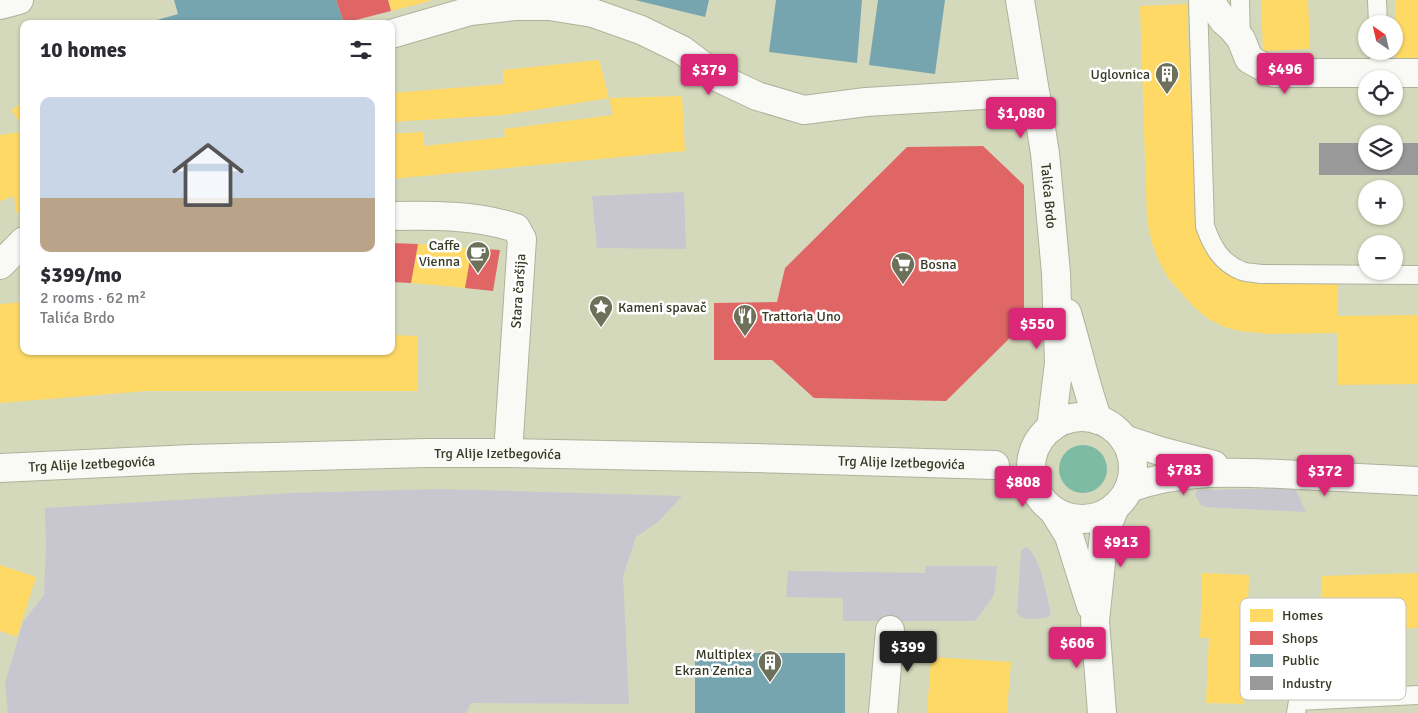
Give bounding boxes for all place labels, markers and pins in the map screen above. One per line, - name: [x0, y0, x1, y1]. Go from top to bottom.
- pin: $496: [1255, 52, 1315, 95]
- pin: $379: [679, 54, 739, 96]
- building icon: Uglovnica: [1154, 61, 1180, 95]
- place label: Uglovnica: [1091, 66, 1150, 83]
- pin: $1,080: [980, 96, 1062, 139]
- place label: Caffe Vienna: [419, 237, 460, 270]
- cafe icon: Caffe Vienna: [465, 240, 491, 274]
- supermarket icon: Bosna: [890, 251, 916, 285]
- place label: Bosna: [920, 256, 957, 273]
- place icon: Kameni spavač: [588, 294, 614, 328]
- place label: Kameni spavač: [618, 299, 707, 316]
- restaurant icon: Trattoria Uno: [732, 303, 758, 337]
- place label: Trattoria Uno: [762, 308, 841, 325]
- pin: $550: [1007, 308, 1067, 350]
- pin: $783: [1154, 454, 1214, 496]
- pin: $372: [1295, 454, 1355, 497]
- pin: $808: [993, 466, 1053, 508]
- pin: $913: [1091, 526, 1151, 568]
- pin: $606: [1047, 626, 1107, 669]
- pin: $399: [878, 630, 938, 673]
- place label: Multiplex Ekran Zenica: [675, 646, 753, 679]
- building icon: Multiplex Ekran Zenica: [757, 649, 783, 683]

